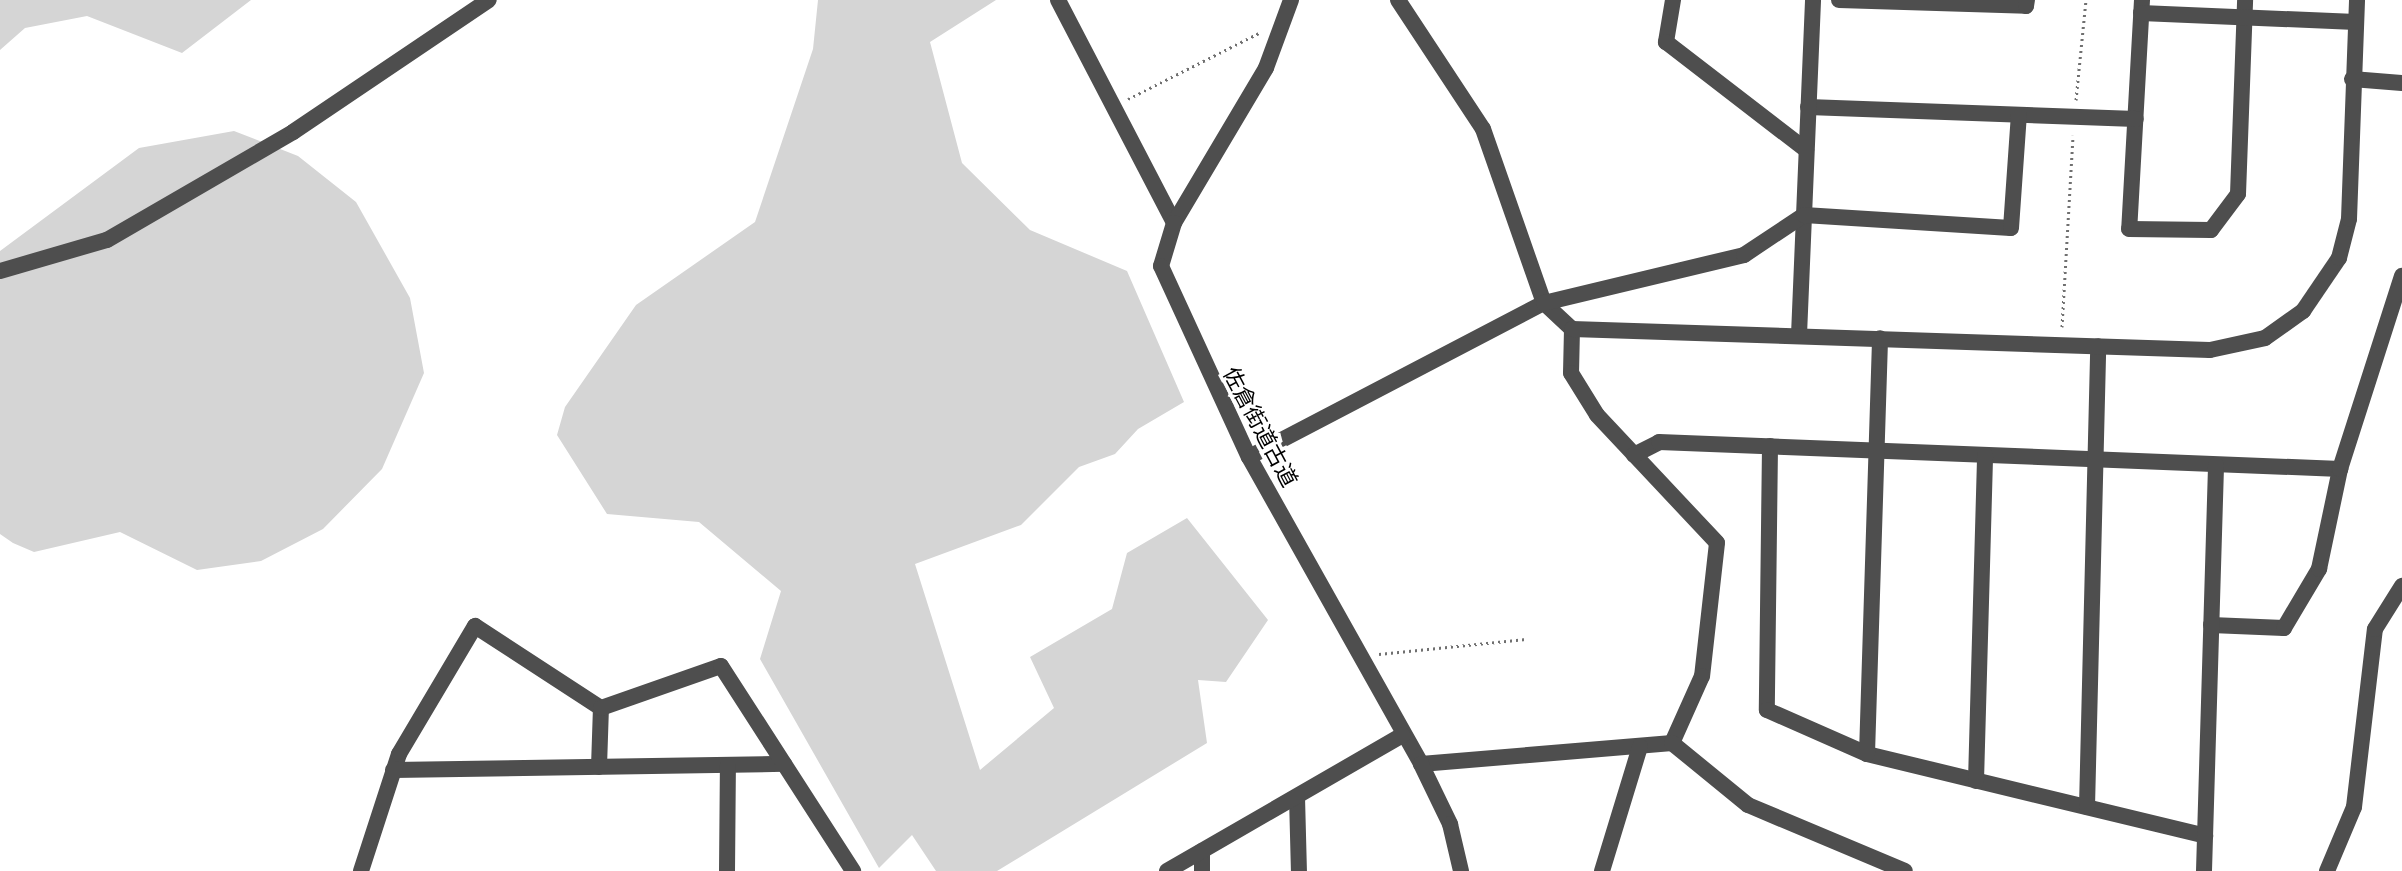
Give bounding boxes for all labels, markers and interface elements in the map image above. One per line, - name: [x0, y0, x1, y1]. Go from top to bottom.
- street label: 佐倉街道古道: [1217, 363, 1303, 491]

